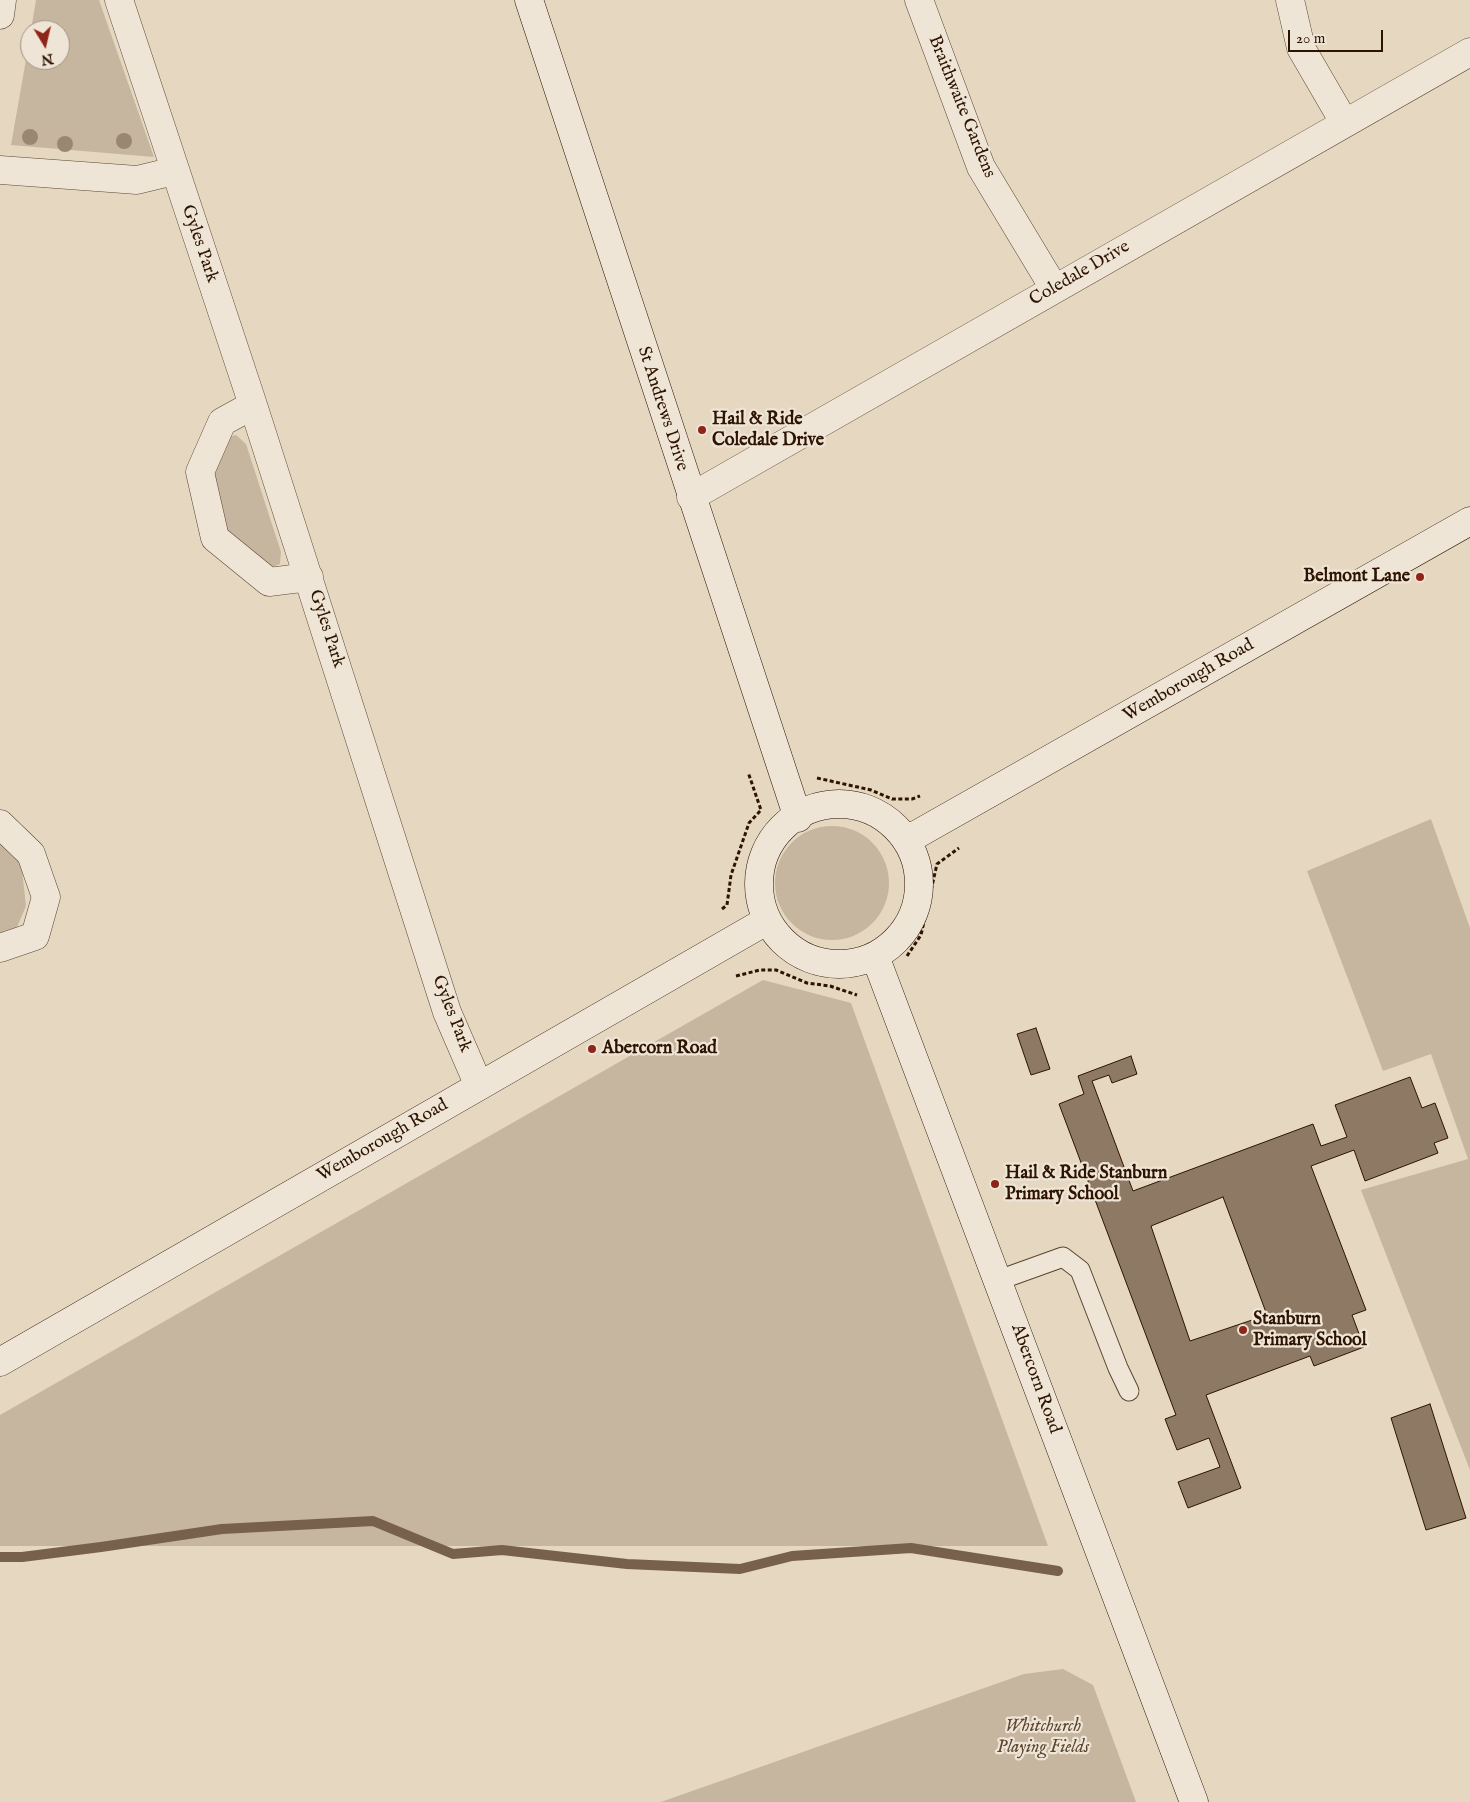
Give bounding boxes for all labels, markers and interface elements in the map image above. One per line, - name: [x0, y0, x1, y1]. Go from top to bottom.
- north arrow: [20, 20, 70, 70]
- scale bar: [1290, 20, 1385, 52]
- text: 20 m: [1296, 29, 1325, 48]
- street label: Braithwaite Gardens: [923, 33, 999, 181]
- text: N: [40, 49, 55, 69]
- street label: Gyles Park: [176, 202, 222, 286]
- street label: Coledale Drive: [1026, 237, 1134, 311]
- street label: St Andrews Drive: [632, 344, 692, 474]
- place label: Hail & Ride Coledale Drive: [712, 409, 824, 452]
- marker: Hail & Ride Coledale Drive: [696, 424, 708, 436]
- place label: Belmont Lane: [1303, 566, 1410, 588]
- marker: Belmont Lane: [1414, 571, 1426, 583]
- street label: Gyles Park: [303, 587, 349, 671]
- street label: Wemborough Road: [1120, 635, 1258, 727]
- street label: Gyles Park: [426, 973, 476, 1055]
- place label: Abercorn Road: [602, 1038, 717, 1060]
- marker: Abercorn Road: [586, 1043, 598, 1055]
- street label: Wemborough Road: [314, 1095, 452, 1187]
- place label: Hail & Ride Stanburn Primary School: [1005, 1163, 1167, 1206]
- marker: Hail & Ride Stanburn Primary School: [989, 1178, 1001, 1190]
- place label: Stanburn Primary School: [1253, 1309, 1367, 1352]
- street label: Abercorn Road: [1005, 1321, 1065, 1437]
- marker: Stanburn Primary School: [1237, 1324, 1249, 1336]
- park label: Whitchurch Playing Fields: [997, 1716, 1089, 1758]

